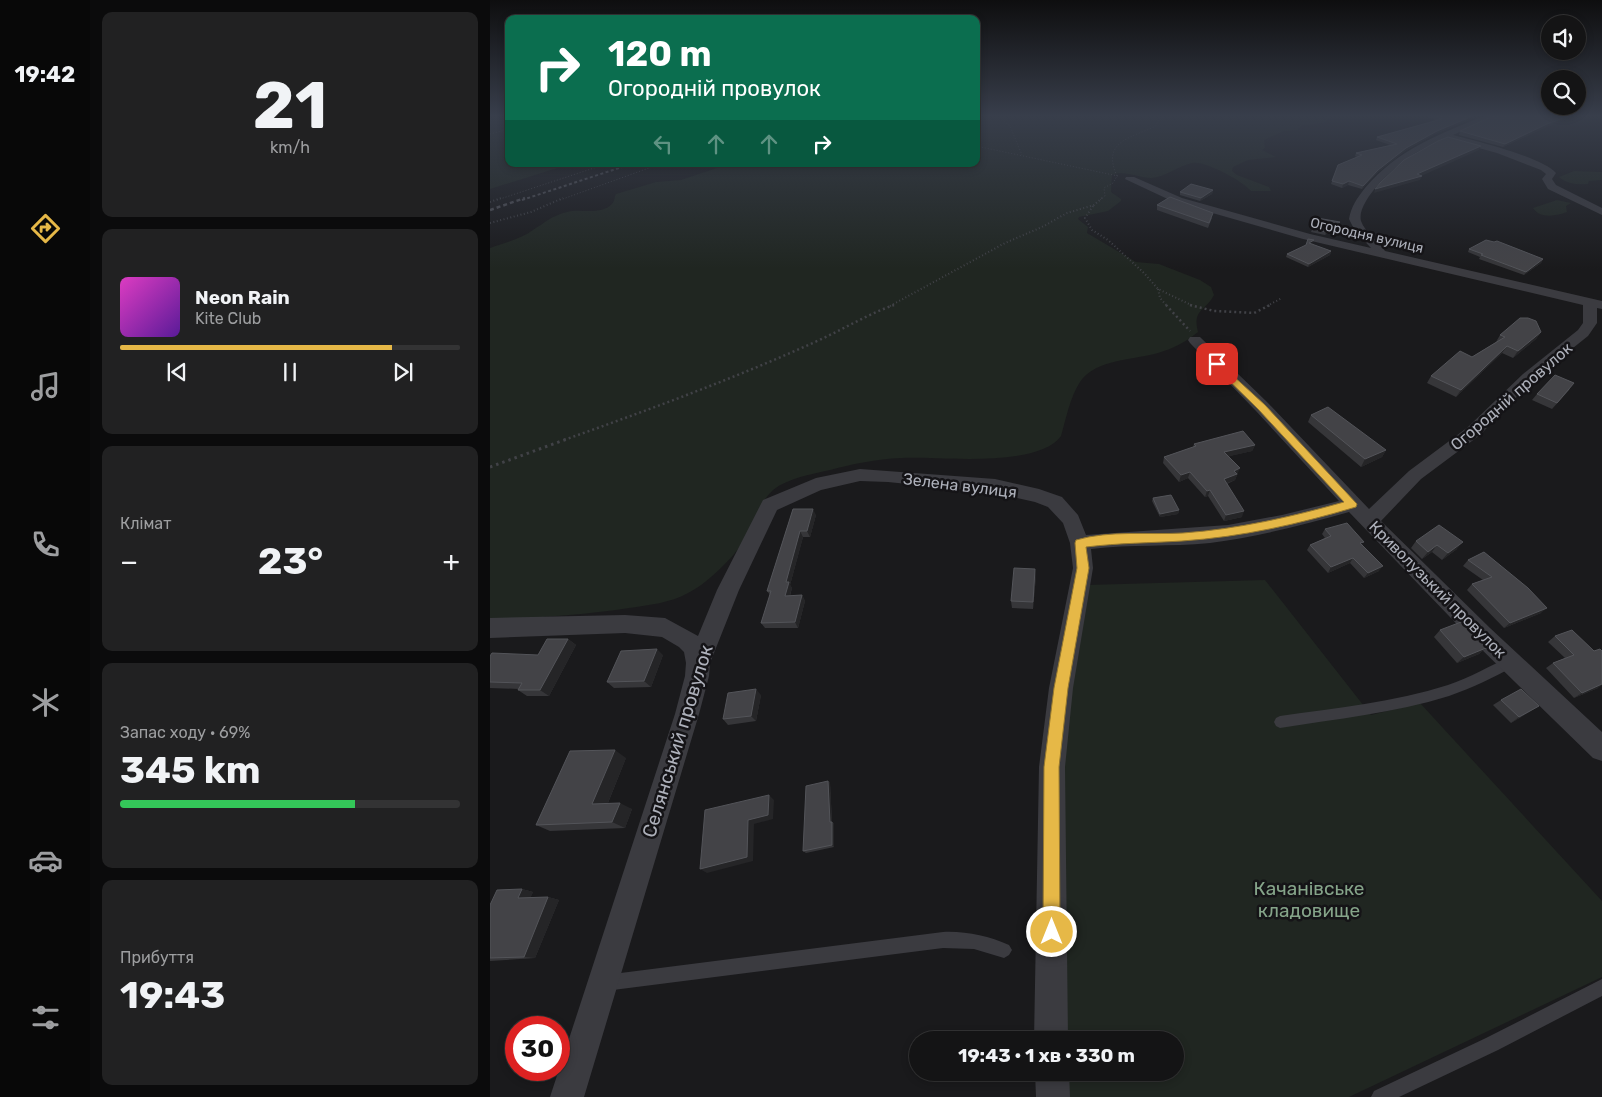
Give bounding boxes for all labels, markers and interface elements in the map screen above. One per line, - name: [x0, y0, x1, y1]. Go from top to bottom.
- map controls: [1541, 15, 1586, 115]
- button: sound: [1541, 15, 1586, 60]
- text: 120 m: [608, 33, 711, 75]
- icon: right: [525, 35, 590, 100]
- text: 19:42: [15, 61, 75, 88]
- text: 21: [253, 67, 327, 144]
- button: search: [1541, 70, 1586, 115]
- text: Огородній провулок: [608, 75, 821, 102]
- icon: left: [649, 130, 677, 158]
- icon: ahead: [702, 130, 730, 158]
- icon: ahead: [755, 130, 783, 158]
- icon: right: [808, 130, 836, 158]
- text: km/h: [270, 138, 310, 157]
- icon: directions: [28, 211, 63, 246]
- street label: Огородня вулиця: [1309, 214, 1425, 257]
- text: Neon Rain: [195, 286, 290, 309]
- text: Kite Club: [195, 309, 261, 328]
- street label: Огородній провулок: [1447, 338, 1576, 454]
- pin: [1196, 343, 1238, 385]
- icon: arrive: [1203, 350, 1231, 378]
- icon: previous: [163, 358, 191, 386]
- icon: pause: [276, 358, 304, 386]
- icon: next: [389, 358, 417, 386]
- icon: music: [28, 369, 63, 404]
- street label: Зелена вулиця: [902, 469, 1018, 502]
- text: Клімат: [120, 514, 171, 533]
- street label: Криволузький провулок: [1365, 517, 1511, 662]
- icon: phone: [28, 527, 63, 562]
- text: 23°: [258, 538, 323, 584]
- text: −: [120, 545, 138, 578]
- text: +: [443, 545, 460, 578]
- street label: Селянський провулок: [637, 642, 718, 840]
- icon: climate: [28, 685, 63, 720]
- text: Запас ходу · 69%: [120, 723, 250, 742]
- text: 345 km: [120, 747, 261, 793]
- icon: car: [28, 843, 63, 878]
- park label: Качанівське кладовище: [1254, 877, 1364, 922]
- position arrow: [1025, 905, 1077, 957]
- text: Прибуття: [120, 948, 194, 967]
- text: 19:43: [120, 972, 225, 1018]
- icon: filters: [28, 1000, 63, 1035]
- speed limit sign: 30: [505, 1016, 570, 1081]
- text: 19:43 · 1 хв · 330 m: [958, 1044, 1135, 1067]

